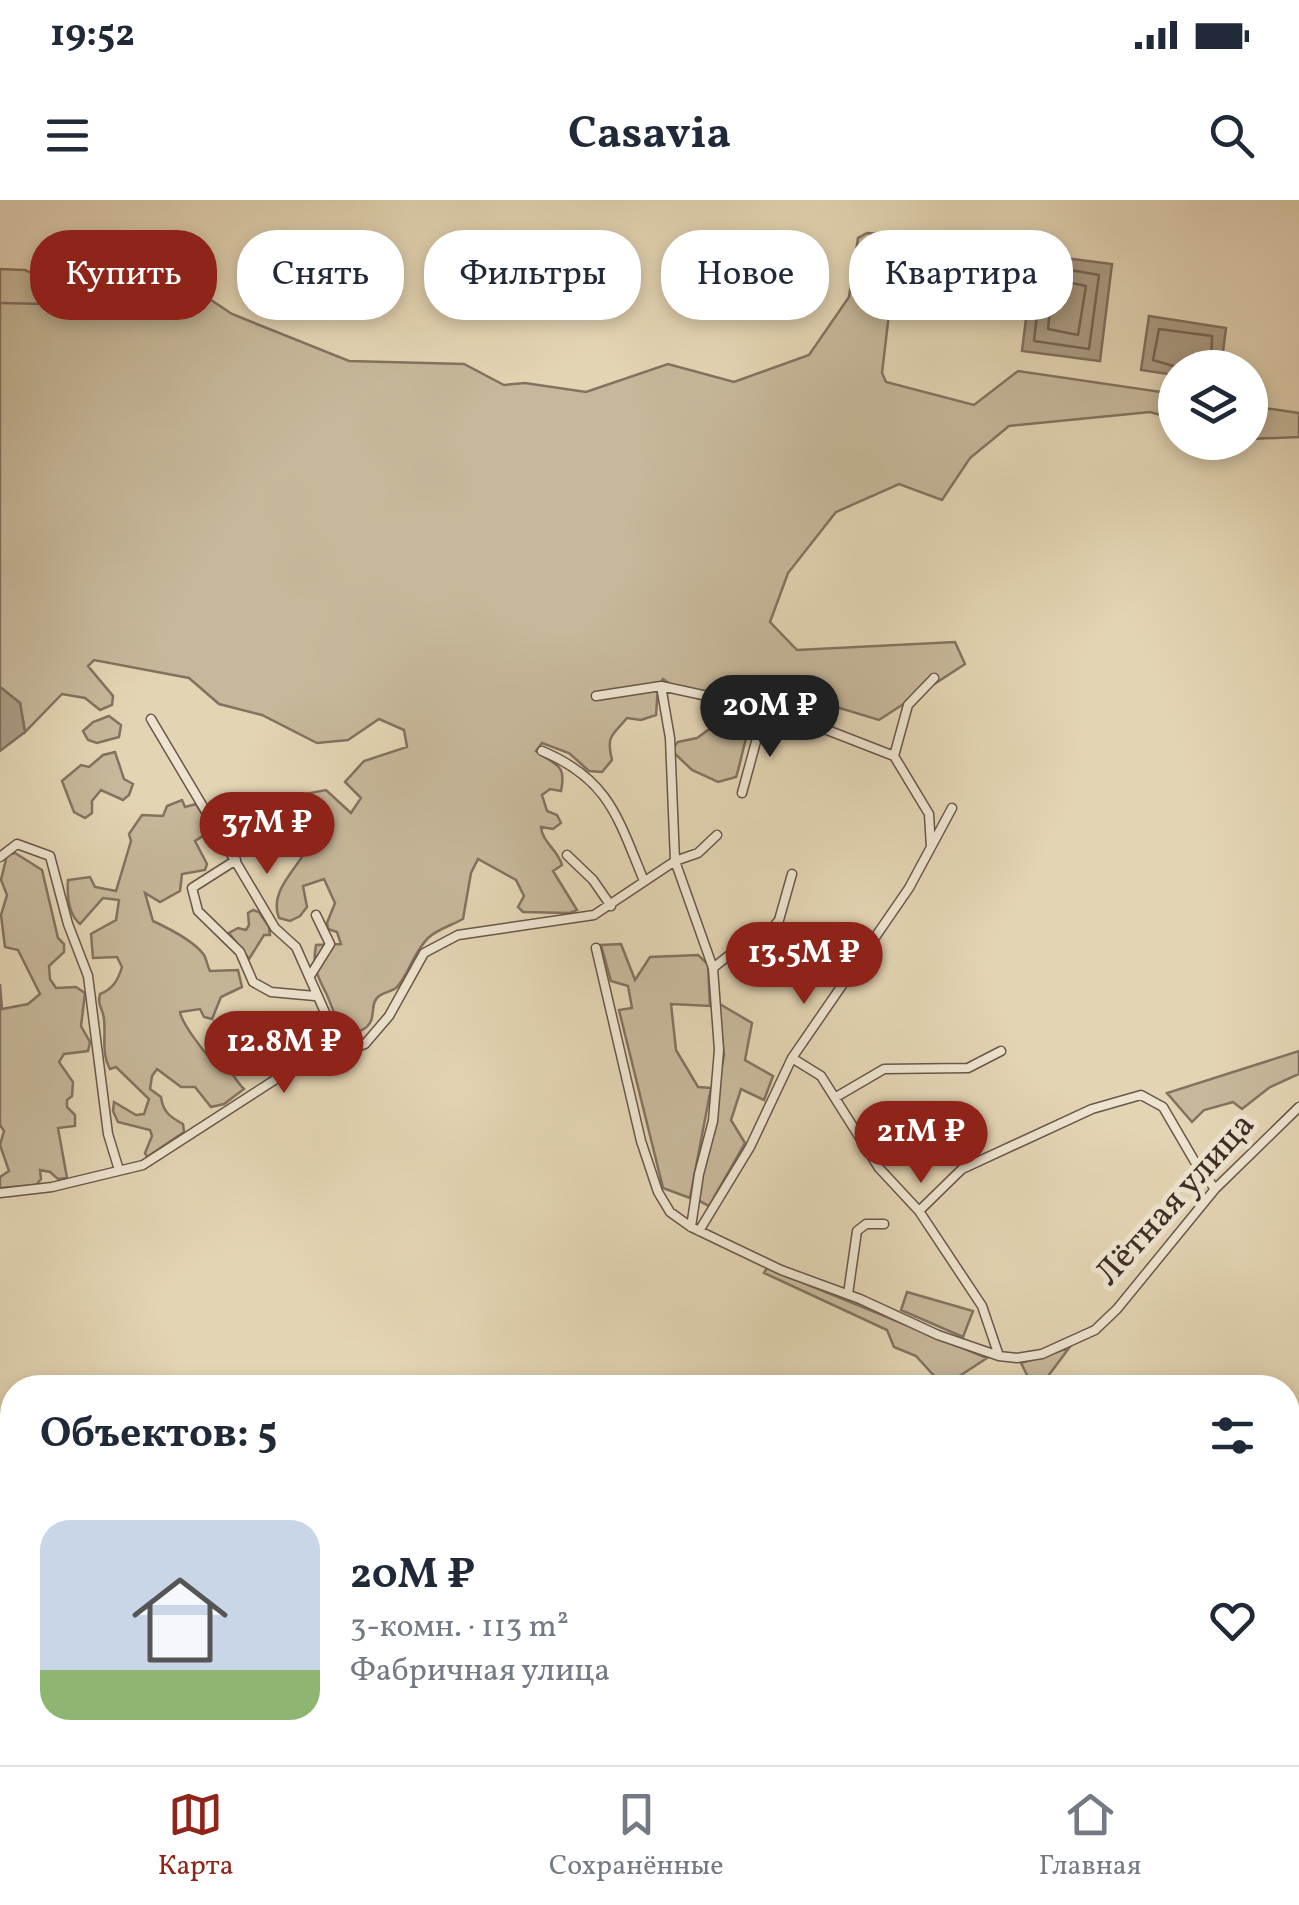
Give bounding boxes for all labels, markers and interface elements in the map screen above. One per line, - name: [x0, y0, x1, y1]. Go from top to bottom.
- text: 19:52: [50, 9, 135, 62]
- text: Casavia: [568, 104, 731, 167]
- icon: menu: [40, 108, 95, 163]
- icon: search: [1204, 108, 1259, 163]
- chip: Купить: [30, 230, 217, 320]
- chip: Снять: [237, 230, 404, 320]
- chip: Фильтры: [424, 230, 641, 320]
- chip: Новое: [661, 230, 829, 320]
- chip: Квартира: [849, 230, 1073, 320]
- map controls: [1158, 350, 1268, 460]
- button: layers: [1158, 350, 1268, 460]
- pin: 20M ₽: [700, 675, 840, 760]
- text: 20M ₽: [722, 685, 818, 729]
- pin: 37M ₽: [197, 792, 337, 877]
- text: 37M ₽: [222, 802, 312, 846]
- pin: 13.5M ₽: [712, 922, 896, 1007]
- text: 13.5M ₽: [748, 932, 860, 976]
- pin: 12.8M ₽: [192, 1011, 376, 1096]
- text: 12.8M ₽: [226, 1021, 342, 1065]
- pin: 21M ₽: [851, 1101, 991, 1186]
- street label: Лётная улица: [1085, 1103, 1267, 1297]
- text: 21M ₽: [877, 1111, 965, 1155]
- text: Объектов: 5: [40, 1406, 277, 1465]
- icon: filters: [1205, 1408, 1260, 1463]
- text: 20M ₽: [350, 1547, 475, 1606]
- icon: home: [120, 1560, 240, 1680]
- icon: heart: [1205, 1593, 1260, 1648]
- text: 3-комн. · 113 m²: [350, 1606, 569, 1650]
- text: Фабричная улица: [350, 1650, 610, 1694]
- tab: Карта: [158, 1787, 234, 1886]
- tab: Сохранённые: [549, 1787, 724, 1886]
- tab: Главная: [1039, 1787, 1141, 1886]

